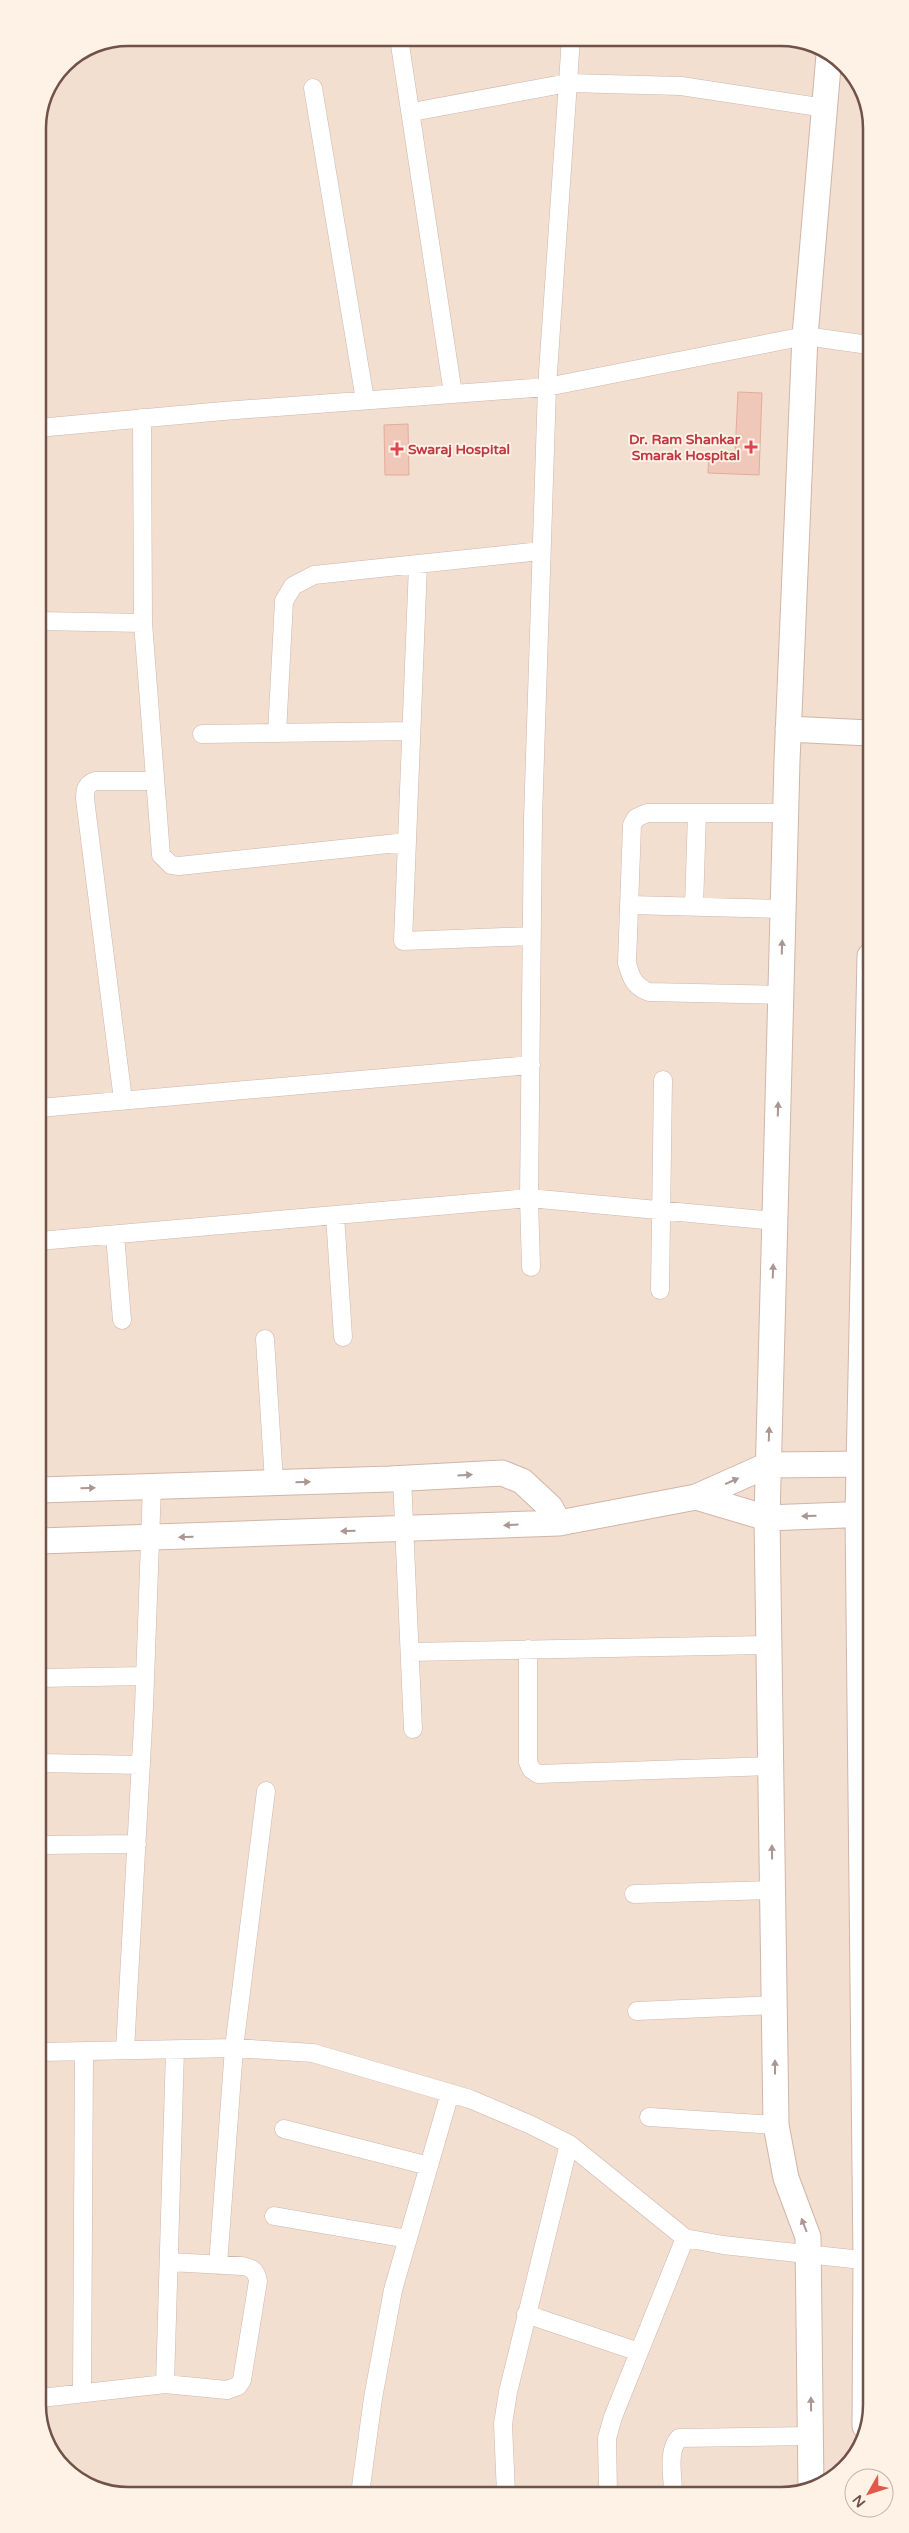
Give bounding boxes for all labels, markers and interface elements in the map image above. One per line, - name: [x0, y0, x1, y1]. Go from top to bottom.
- place label: Dr. Ram Shankar Smarak Hospital: [629, 431, 741, 464]
- marker: Dr. Ram Shankar Smarak Hospital: [744, 440, 758, 454]
- place label: Swaraj Hospital: [408, 441, 510, 458]
- marker: Swaraj Hospital: [390, 442, 404, 456]
- one-way arrow: [778, 938, 786, 954]
- one-way arrow: [774, 1101, 782, 1117]
- one-way arrow: [770, 1263, 778, 1279]
- one-way arrow: [765, 1426, 773, 1442]
- one-way arrow: [458, 1470, 474, 1478]
- one-way arrow: [295, 1477, 311, 1485]
- one-way arrow: [725, 1477, 739, 1485]
- one-way arrow: [80, 1484, 96, 1492]
- one-way arrow: [801, 1512, 817, 1520]
- one-way arrow: [502, 1521, 518, 1529]
- one-way arrow: [340, 1528, 356, 1536]
- one-way arrow: [178, 1533, 194, 1541]
- one-way arrow: [768, 1844, 776, 1860]
- one-way arrow: [771, 2059, 779, 2075]
- one-way arrow: [800, 2217, 808, 2232]
- one-way arrow: [806, 2396, 814, 2412]
- north arrow: [844, 2468, 894, 2518]
- text: N: [849, 2491, 869, 2511]

